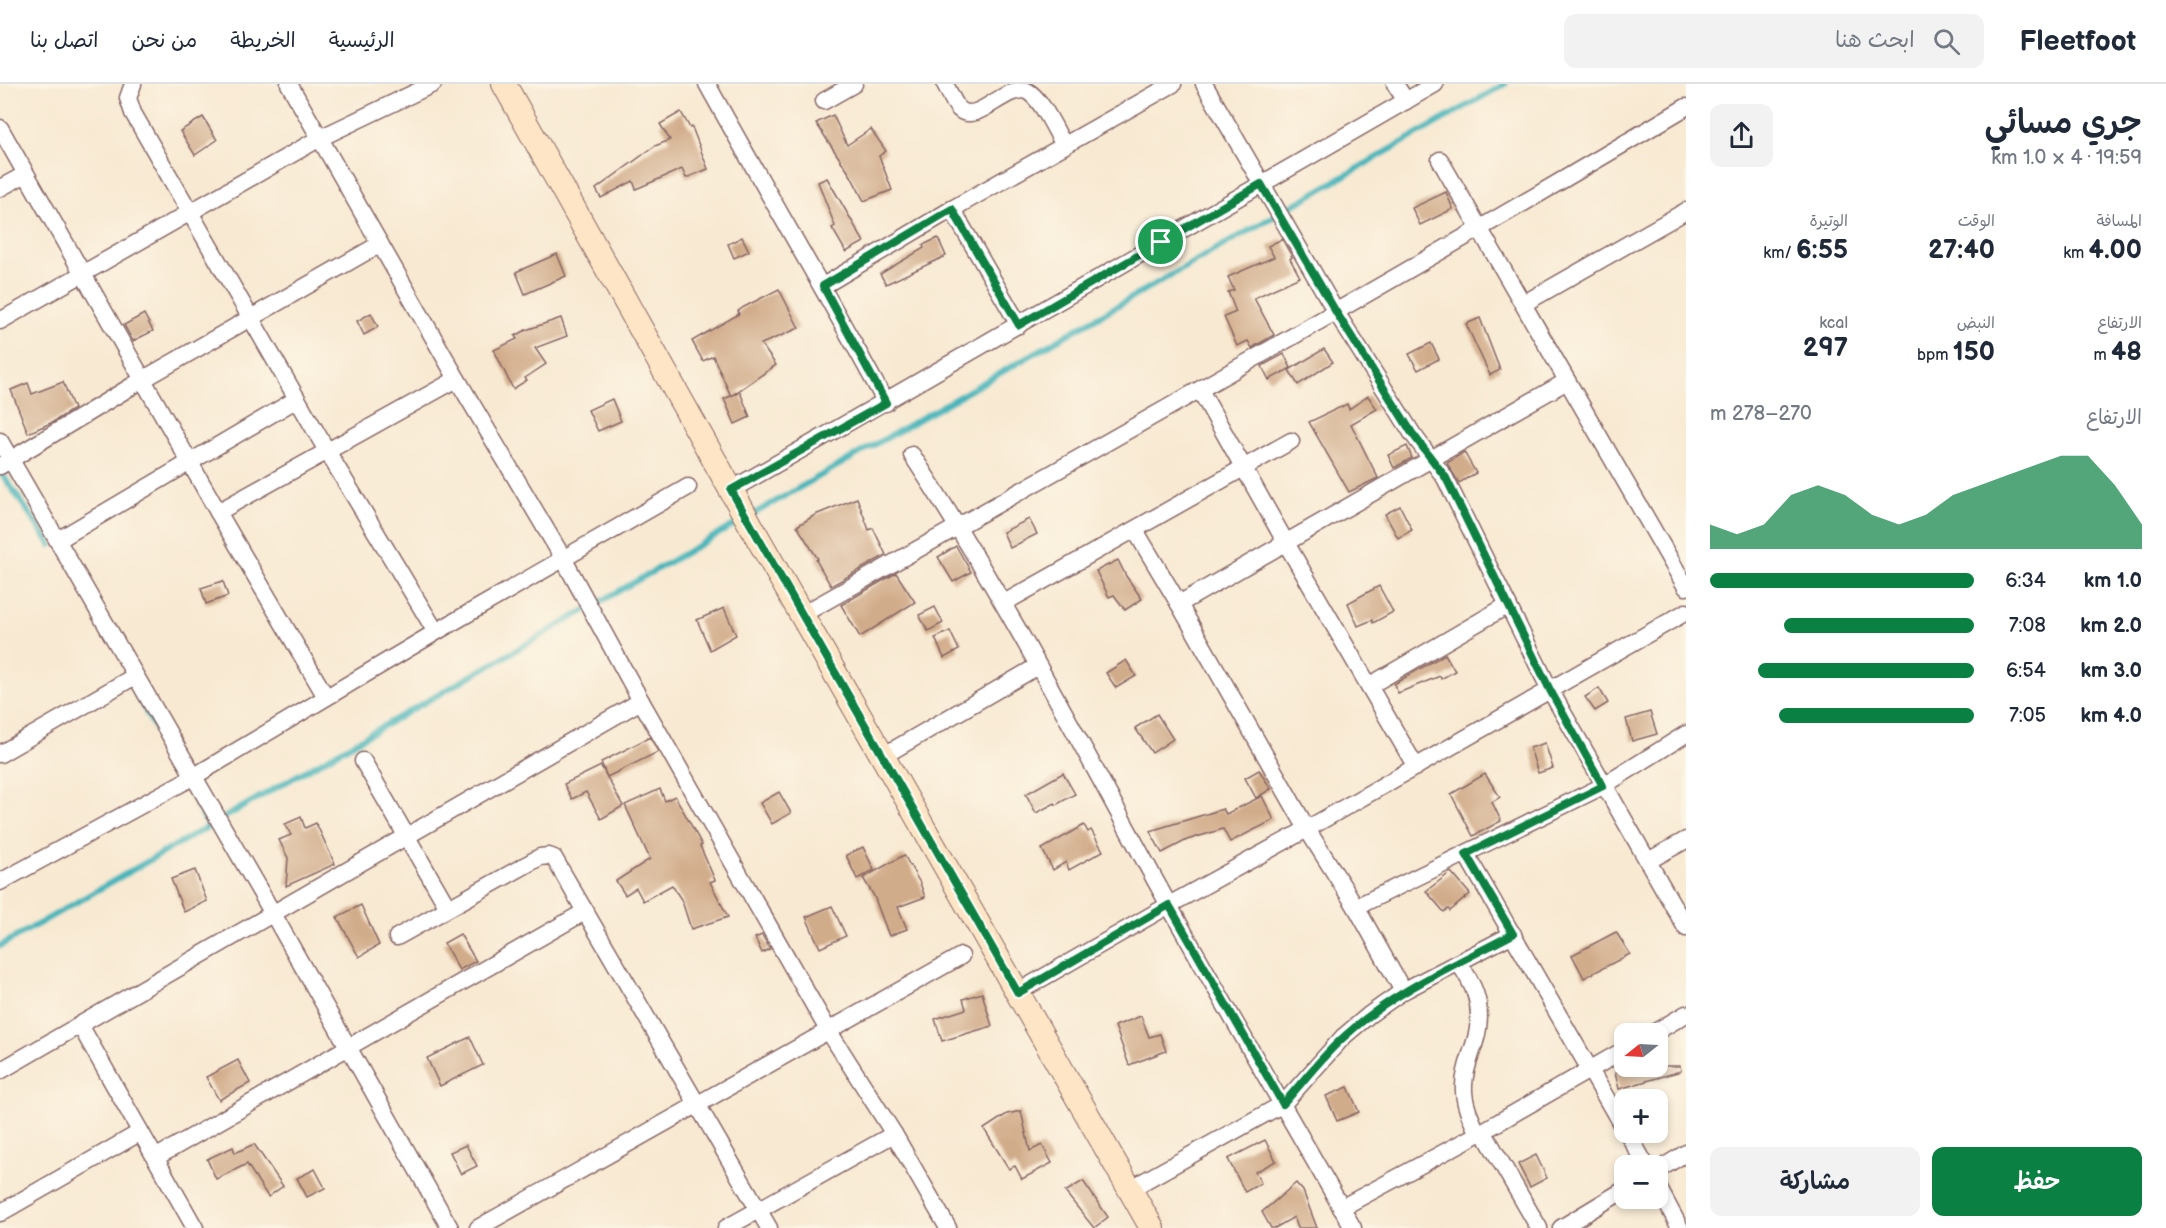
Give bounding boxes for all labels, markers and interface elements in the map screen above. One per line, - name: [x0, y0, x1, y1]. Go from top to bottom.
- search box: [1564, 14, 1984, 68]
- icon: search: [1930, 25, 1963, 58]
- text: Fleetfoot: [2020, 25, 2136, 58]
- text: ابحث هنا: [1835, 27, 1915, 54]
- text: اتصل بنا: [30, 28, 98, 53]
- text: من نحن: [131, 28, 197, 53]
- text: الخريطة: [230, 28, 296, 53]
- text: الرئيسية: [329, 28, 395, 53]
- text: جري مسائي: [1984, 103, 2142, 143]
- button: share: [1710, 104, 1773, 167]
- text: 19:59 · 4 × 1.0 km: [1991, 146, 2142, 170]
- text: الوتيرة: [1809, 212, 1848, 231]
- text: الوقت: [1958, 212, 1995, 231]
- text: المسافة: [2096, 212, 2142, 231]
- pin: [1135, 216, 1186, 267]
- icon: arrive: [1144, 225, 1177, 258]
- text: 6:55: [1796, 235, 1848, 266]
- text: 27:40: [1928, 235, 1995, 266]
- text: 4.00: [2089, 235, 2142, 266]
- text: /km: [1763, 244, 1796, 263]
- text: km: [2063, 244, 2089, 263]
- text: kcal: [1819, 314, 1848, 333]
- text: النبض: [1957, 314, 1995, 333]
- text: الارتفاع: [2097, 314, 2142, 333]
- text: 297: [1803, 333, 1848, 364]
- text: 150: [1953, 337, 1995, 368]
- text: 48: [2111, 337, 2142, 368]
- text: bpm: [1917, 346, 1953, 365]
- text: m: [2093, 346, 2111, 365]
- text: 270–278 m: [1710, 402, 1812, 426]
- text: الارتفاع: [2086, 406, 2142, 430]
- text: 6:34: [2005, 569, 2046, 593]
- text: 1.0 km: [2084, 569, 2142, 593]
- text: 7:08: [2009, 614, 2046, 638]
- text: 2.0 km: [2080, 614, 2142, 638]
- text: 6:54: [2006, 659, 2046, 683]
- text: 3.0 km: [2081, 659, 2142, 683]
- text: 7:05: [2009, 704, 2046, 728]
- text: 4.0 km: [2080, 704, 2142, 728]
- north arrow: [1614, 1023, 1668, 1077]
- map controls: [1614, 1023, 1668, 1209]
- button: +: [1614, 1089, 1668, 1143]
- button: مشاركة: [1710, 1147, 1920, 1216]
- button: حفظ: [1932, 1147, 2142, 1216]
- button: −: [1614, 1155, 1668, 1209]

